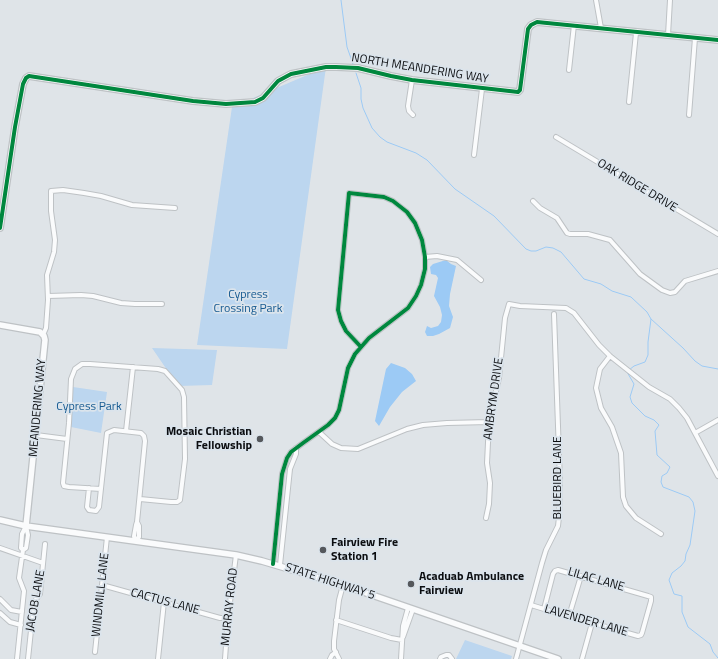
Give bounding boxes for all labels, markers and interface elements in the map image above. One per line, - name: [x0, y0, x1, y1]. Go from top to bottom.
- street label: NORTH MEANDERING WAY: [350, 51, 490, 87]
- street label: OAK RIDGE DRIVE: [594, 156, 680, 216]
- park label: Cypress Crossing Park: [214, 288, 282, 316]
- street label: AMBRYM DRIVE: [481, 357, 507, 441]
- street label: MEANDERING WAY: [27, 358, 49, 458]
- park label: Cypress Park: [56, 400, 122, 414]
- place label: Mosaic Christian Fellowship: [166, 425, 252, 453]
- marker: Mosaic Christian Fellowship: [255, 434, 265, 444]
- street label: BLUEBIRD LANE: [551, 436, 565, 520]
- place label: Fairview Fire Station 1: [331, 536, 398, 564]
- marker: Fairview Fire Station 1: [318, 545, 328, 555]
- street label: WINDMILL LANE: [89, 552, 113, 638]
- street label: STATE HIGHWAY 5: [283, 561, 377, 603]
- street label: LILAC LANE: [566, 565, 626, 595]
- street label: MURRAY ROAD: [219, 567, 241, 647]
- street label: JACOB LANE: [23, 569, 49, 633]
- place label: Acaduab Ambulance Fairview: [419, 570, 524, 598]
- marker: Acaduab Ambulance Fairview: [406, 579, 416, 589]
- street label: CACTUS LANE: [129, 586, 201, 618]
- street label: LAVENDER LANE: [543, 602, 629, 640]

